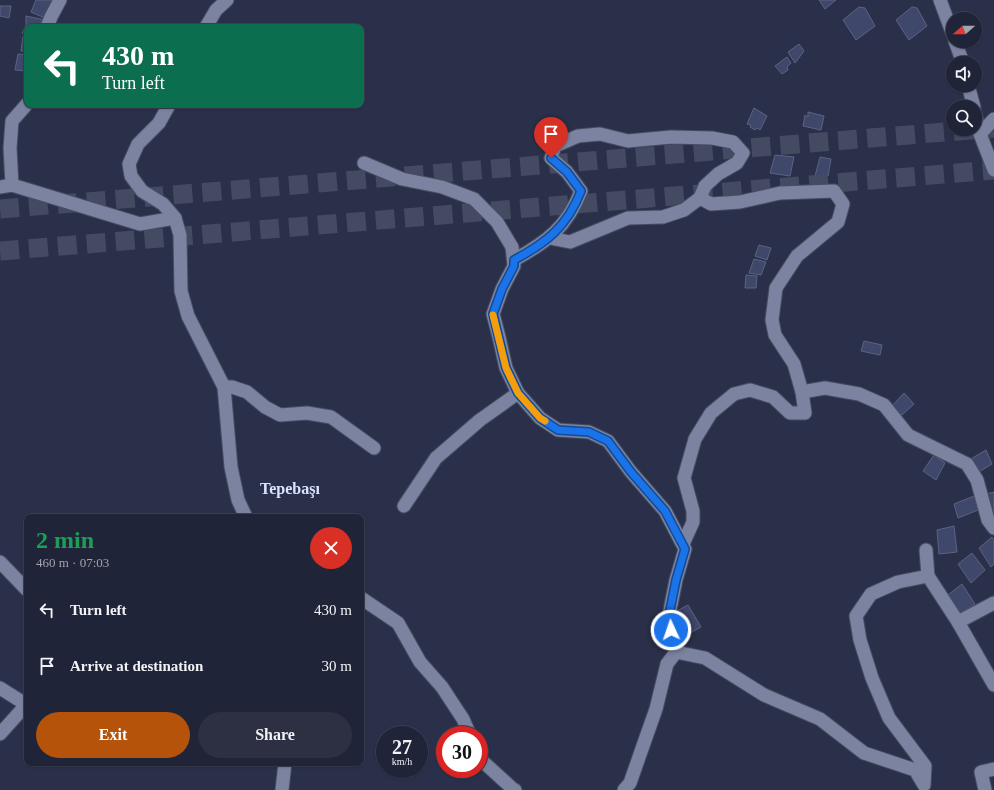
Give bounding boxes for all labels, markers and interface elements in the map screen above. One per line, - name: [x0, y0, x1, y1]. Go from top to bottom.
- north arrow: [946, 12, 982, 48]
- map controls: [946, 12, 982, 136]
- icon: left: [36, 40, 88, 92]
- text: 430 m: [102, 40, 174, 71]
- button: sound: [946, 56, 982, 92]
- text: Turn left: [102, 73, 165, 93]
- button: search: [946, 100, 982, 136]
- pin: [534, 117, 568, 158]
- icon: arrive: [540, 123, 562, 145]
- district label: Tepebaşı: [260, 480, 320, 498]
- text: 2 min: [36, 527, 94, 553]
- button: close: [310, 527, 352, 569]
- text: 460 m · 07:03: [36, 555, 109, 570]
- icon: left: [36, 599, 58, 621]
- text: Turn left: [70, 602, 127, 618]
- text: 430 m: [314, 602, 352, 618]
- position arrow: [650, 609, 692, 651]
- icon: arrive: [36, 655, 58, 677]
- text: Arrive at destination: [70, 658, 203, 674]
- text: 30 m: [322, 658, 352, 674]
- button: Exit: [36, 712, 190, 758]
- button: Share: [198, 712, 352, 758]
- speed limit sign: 30: [436, 726, 488, 778]
- text: 27: [392, 736, 412, 758]
- text: km/h: [392, 756, 412, 767]

